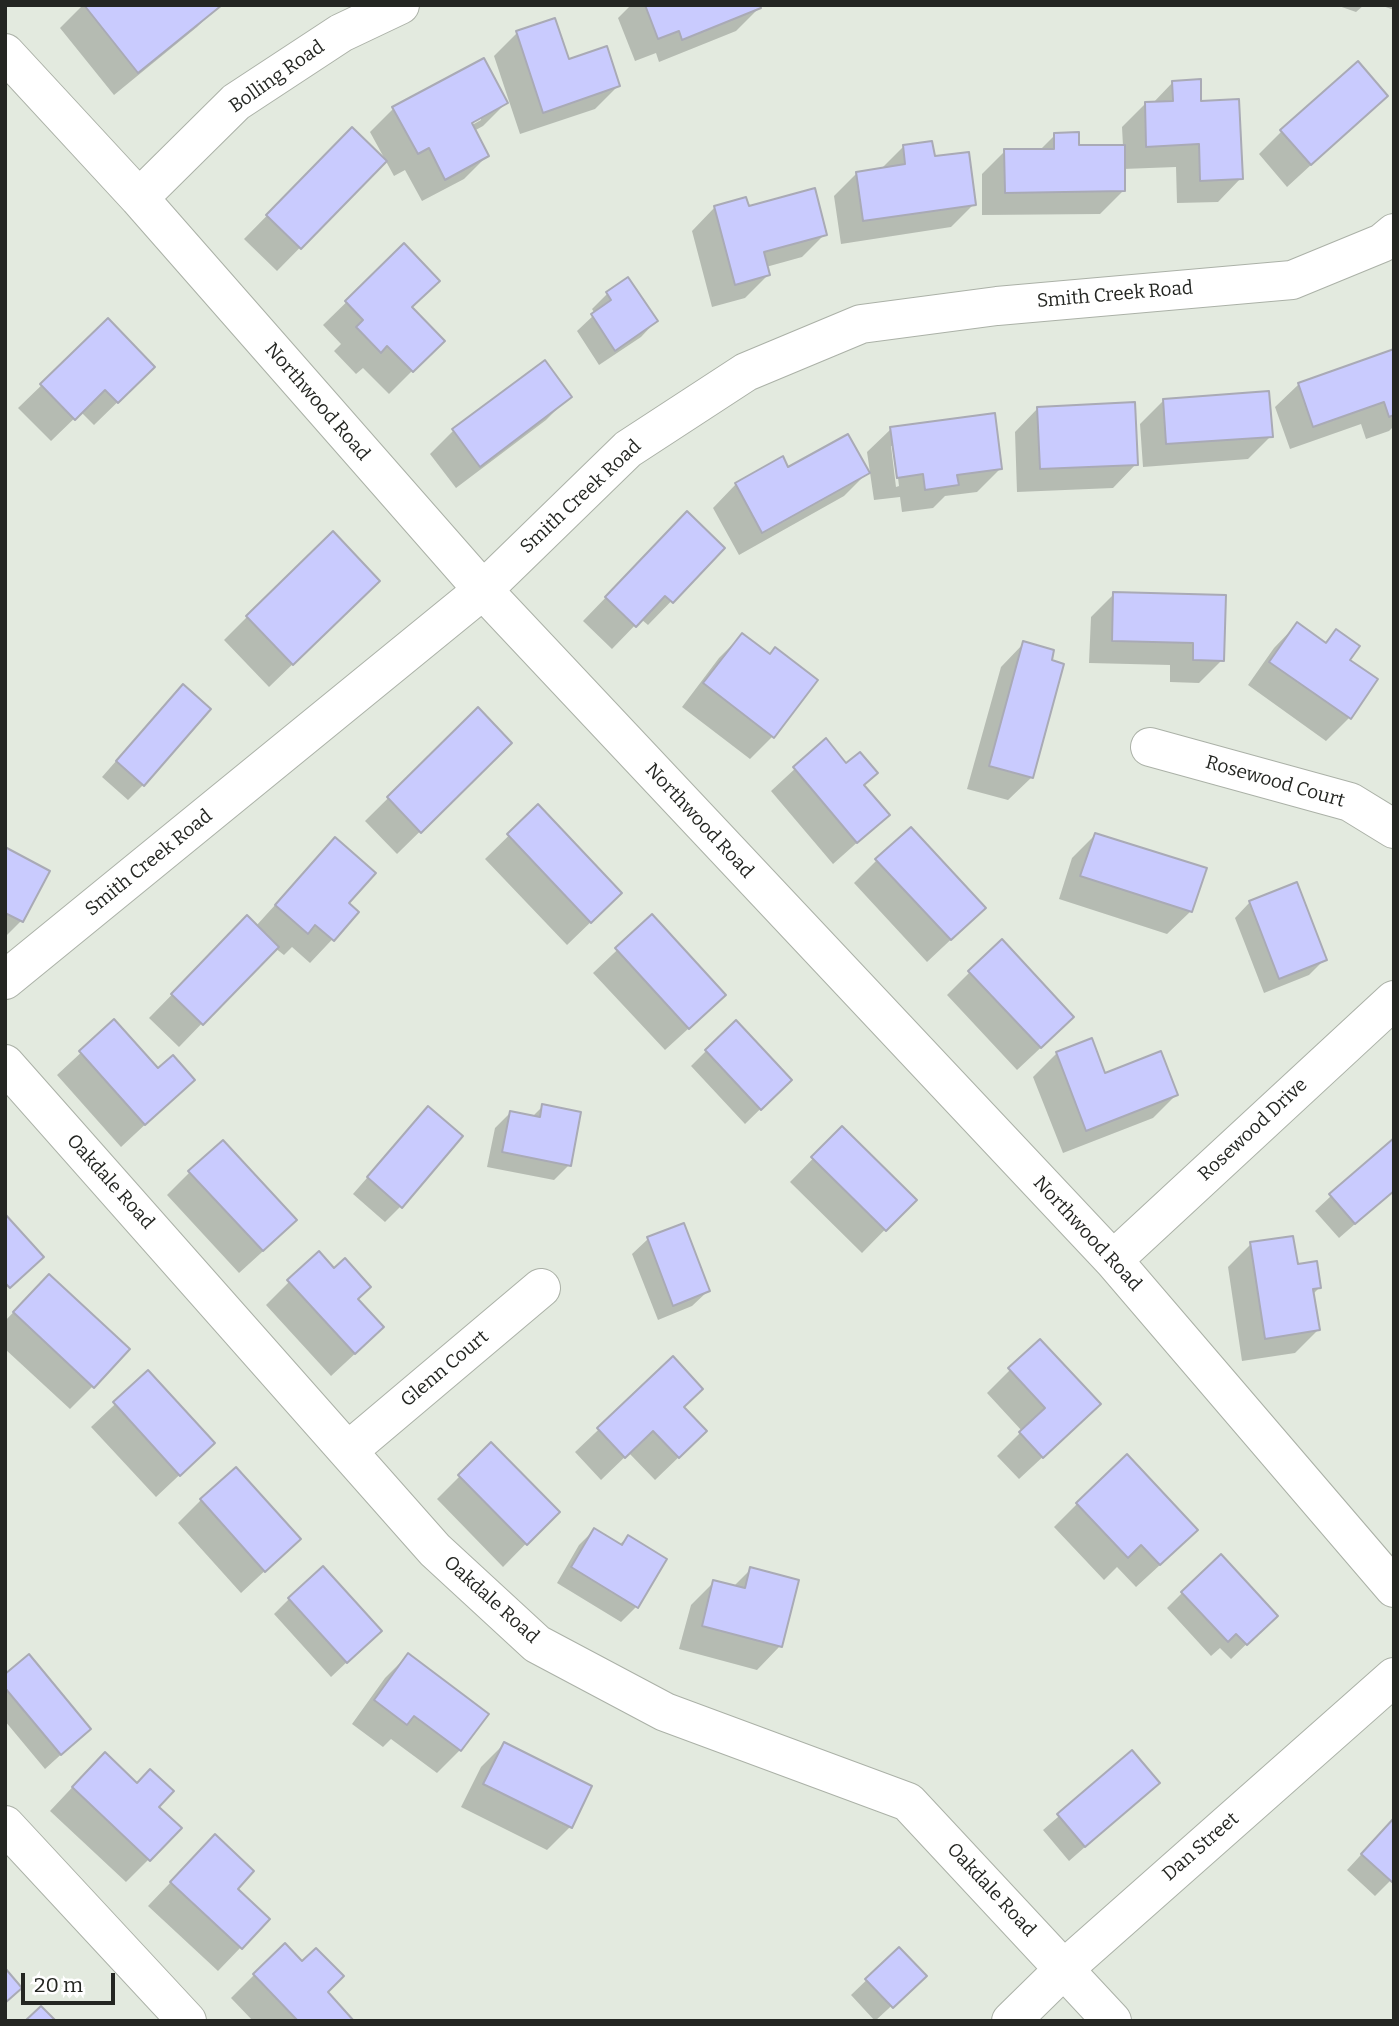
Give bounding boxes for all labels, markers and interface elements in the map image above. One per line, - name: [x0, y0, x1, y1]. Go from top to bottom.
- street label: Bolling Road: [225, 36, 329, 118]
- street label: Smith Creek Road: [1036, 277, 1194, 313]
- street label: Northwood Road: [260, 338, 374, 466]
- street label: Smith Creek Road: [516, 435, 646, 559]
- street label: Rosewood Court: [1203, 751, 1347, 813]
- street label: Northwood Road: [640, 759, 758, 883]
- street label: Smith Creek Road: [81, 805, 217, 921]
- street label: Rosewood Drive: [1194, 1074, 1312, 1186]
- street label: Oakdale Road: [61, 1130, 159, 1234]
- street label: Northwood Road: [1028, 1172, 1146, 1296]
- street label: Glenn Court: [397, 1326, 493, 1412]
- street label: Oakdale Road: [439, 1551, 543, 1649]
- street label: Dan Street: [1158, 1808, 1244, 1886]
- street label: Oakdale Road: [942, 1838, 1040, 1942]
- scale bar: [24, 1960, 119, 2004]
- text: 20 m: [34, 1972, 83, 1998]

